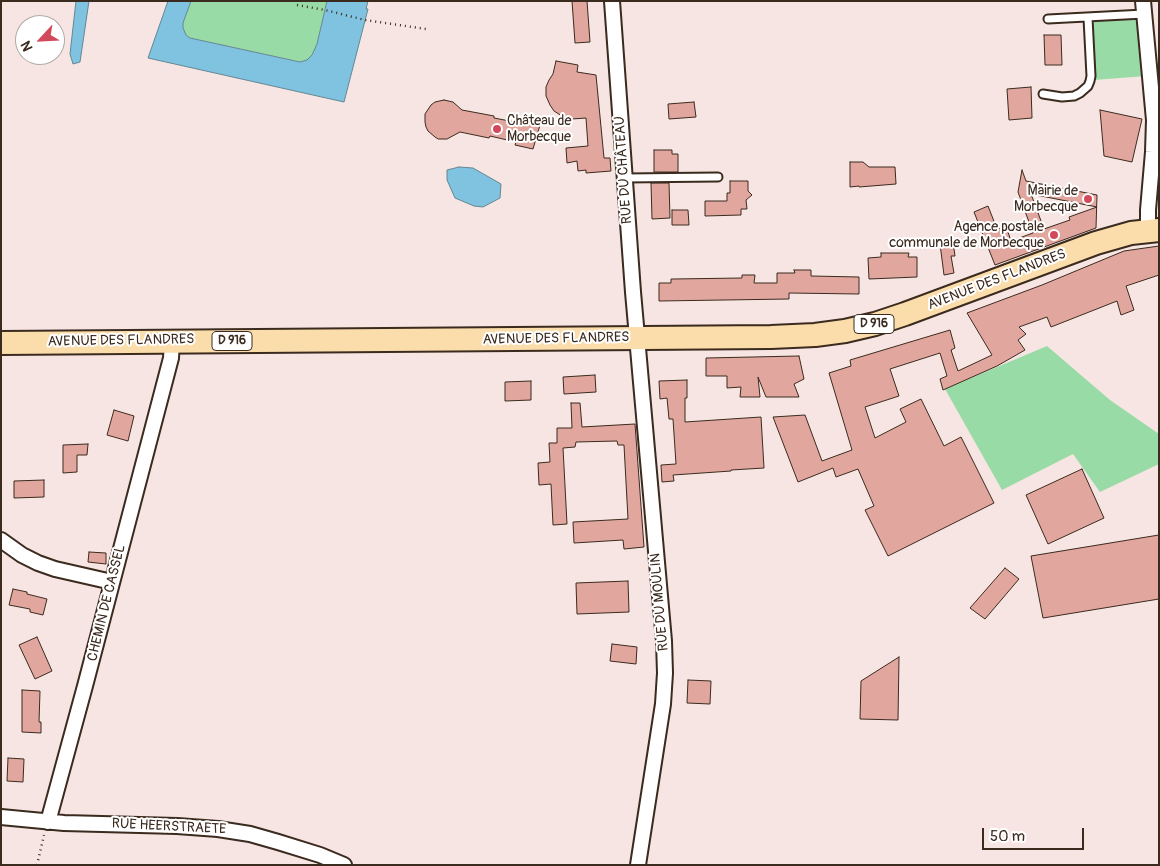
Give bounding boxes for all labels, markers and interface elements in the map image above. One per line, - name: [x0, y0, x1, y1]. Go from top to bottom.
- north arrow: [15, 15, 65, 65]
- text: N: [17, 38, 37, 54]
- place label: Château de Morbecque: [507, 113, 571, 146]
- street label: RUE DU CHÂTEAU: [612, 115, 636, 225]
- marker: Château de Morbecque: [491, 123, 503, 135]
- place label: Mairie de Morbecque: [1014, 183, 1078, 216]
- marker: Mairie de Morbecque: [1082, 193, 1094, 205]
- place label: Agence postale communale de Morbecque: [889, 219, 1044, 252]
- marker: Agence postale communale de Morbecque: [1048, 229, 1060, 241]
- street label: AVENUE DES FLANDRES: [926, 246, 1068, 314]
- road number: D 916: [854, 314, 894, 334]
- street label: AVENUE DES FLANDRES: [483, 329, 629, 349]
- street label: AVENUE DES FLANDRES: [48, 331, 194, 351]
- road number: D 916: [212, 332, 252, 351]
- street label: CHEMIN DE CASSEL: [84, 543, 130, 663]
- street label: RUE DU MOULIN: [647, 552, 673, 652]
- street label: RUE HEERSTRAETE: [111, 816, 227, 838]
- scale bar: [985, 818, 1088, 850]
- text: 50 m: [990, 827, 1025, 846]

